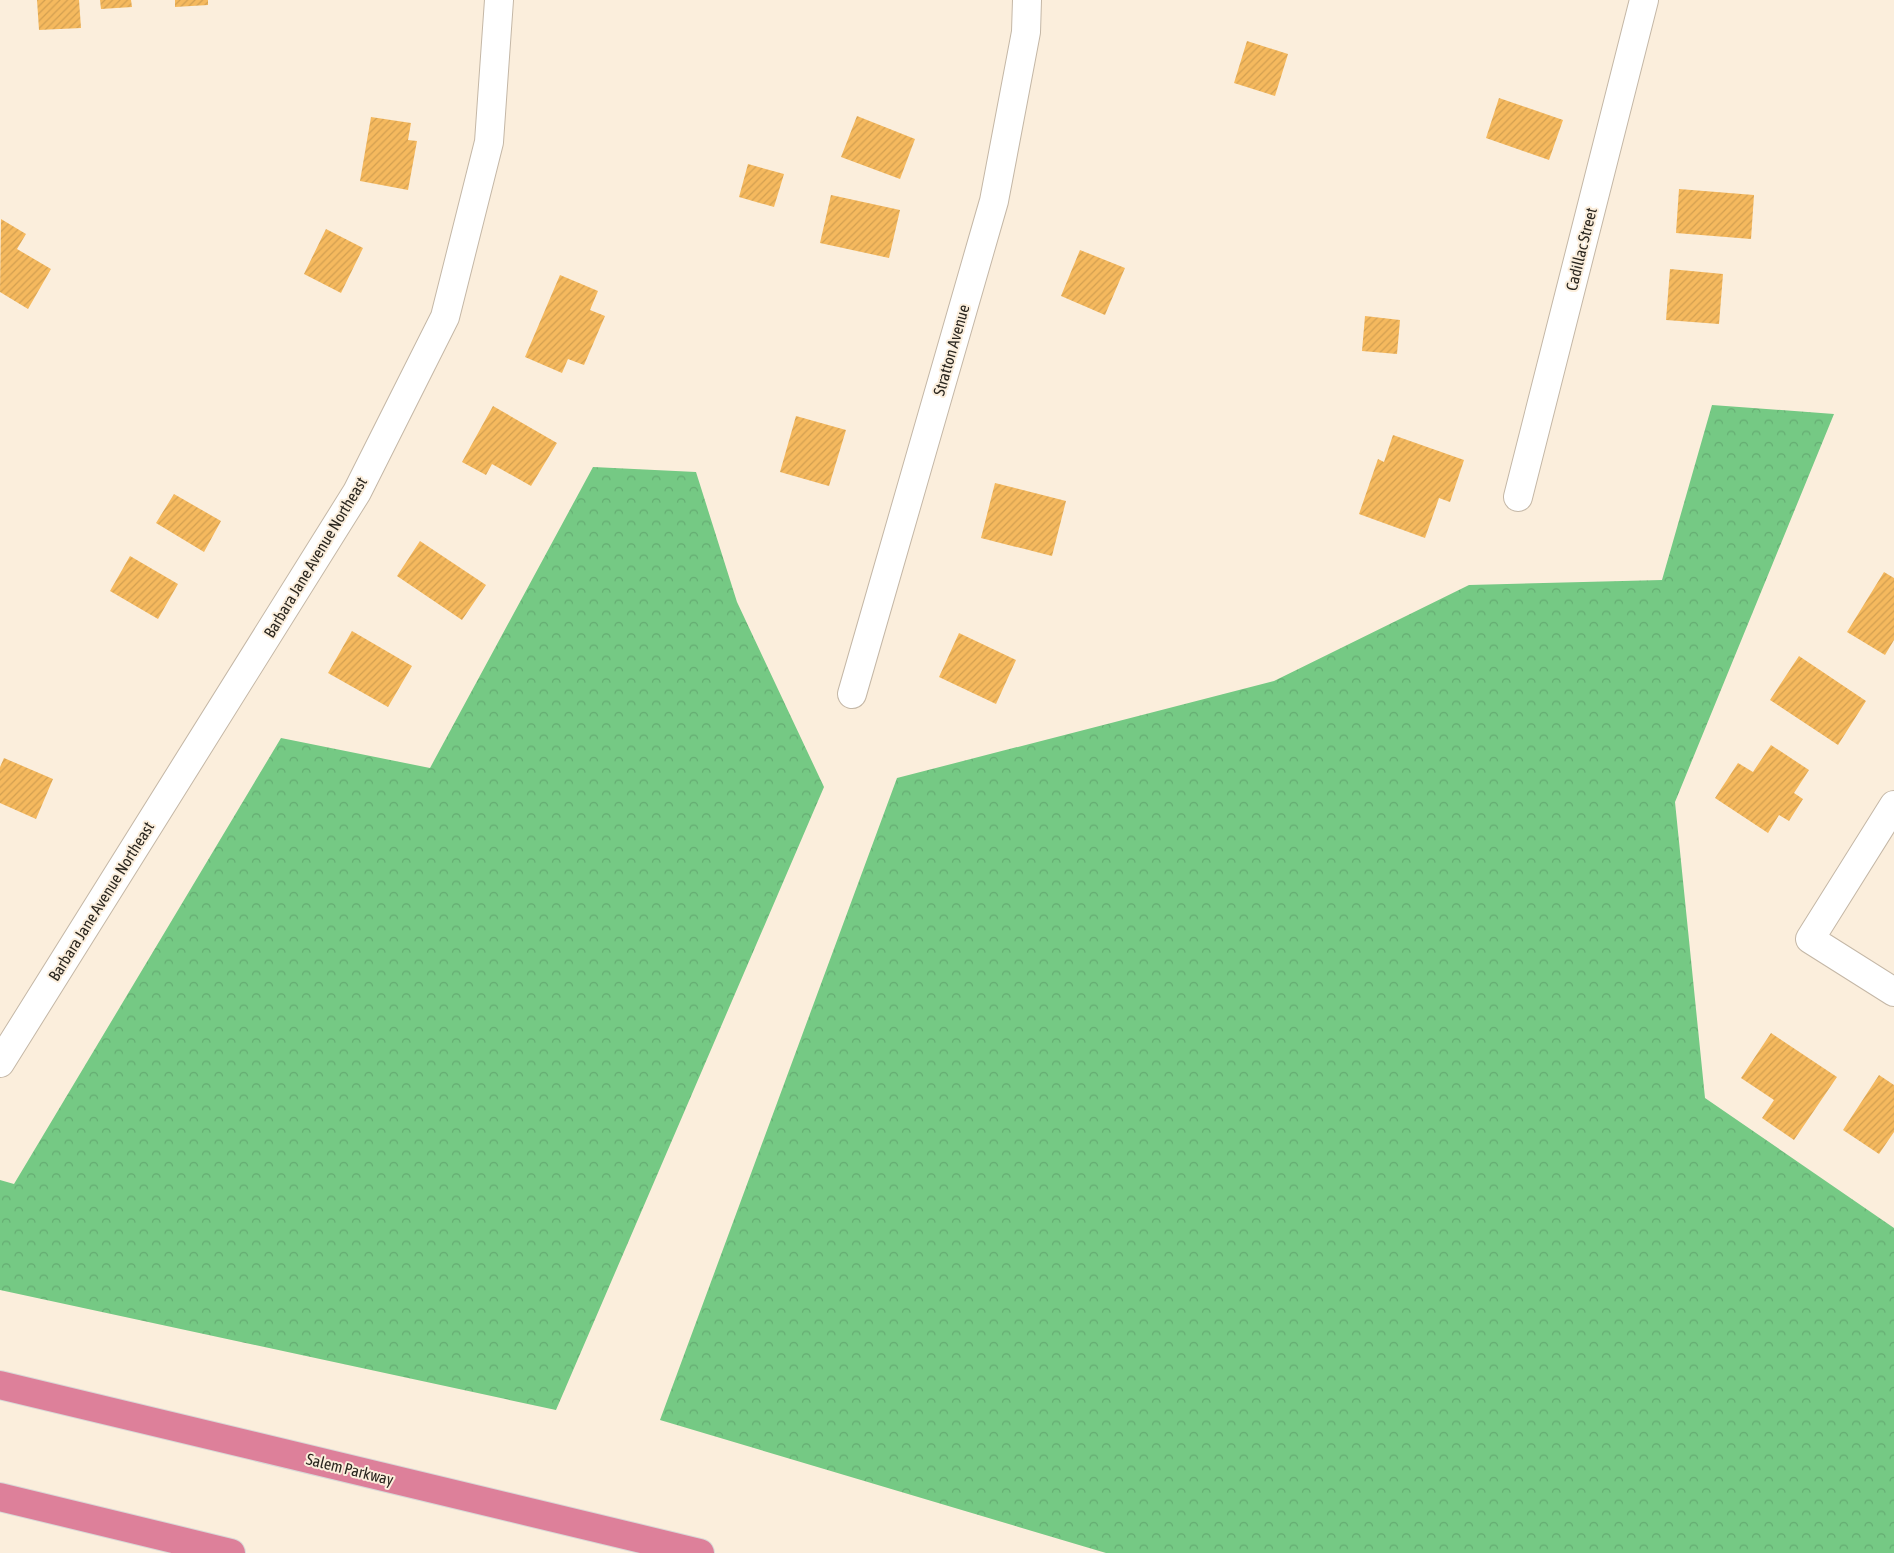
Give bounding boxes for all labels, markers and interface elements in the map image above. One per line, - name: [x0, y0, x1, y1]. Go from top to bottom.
- street label: Cadillac Street: [1562, 205, 1600, 292]
- street label: Stratton Avenue: [929, 302, 973, 398]
- street label: Barbara Jane Avenue Northeast: [260, 473, 370, 640]
- street label: Barbara Jane Avenue Northeast: [45, 818, 158, 984]
- street label: Salem Parkway: [304, 1449, 396, 1490]

